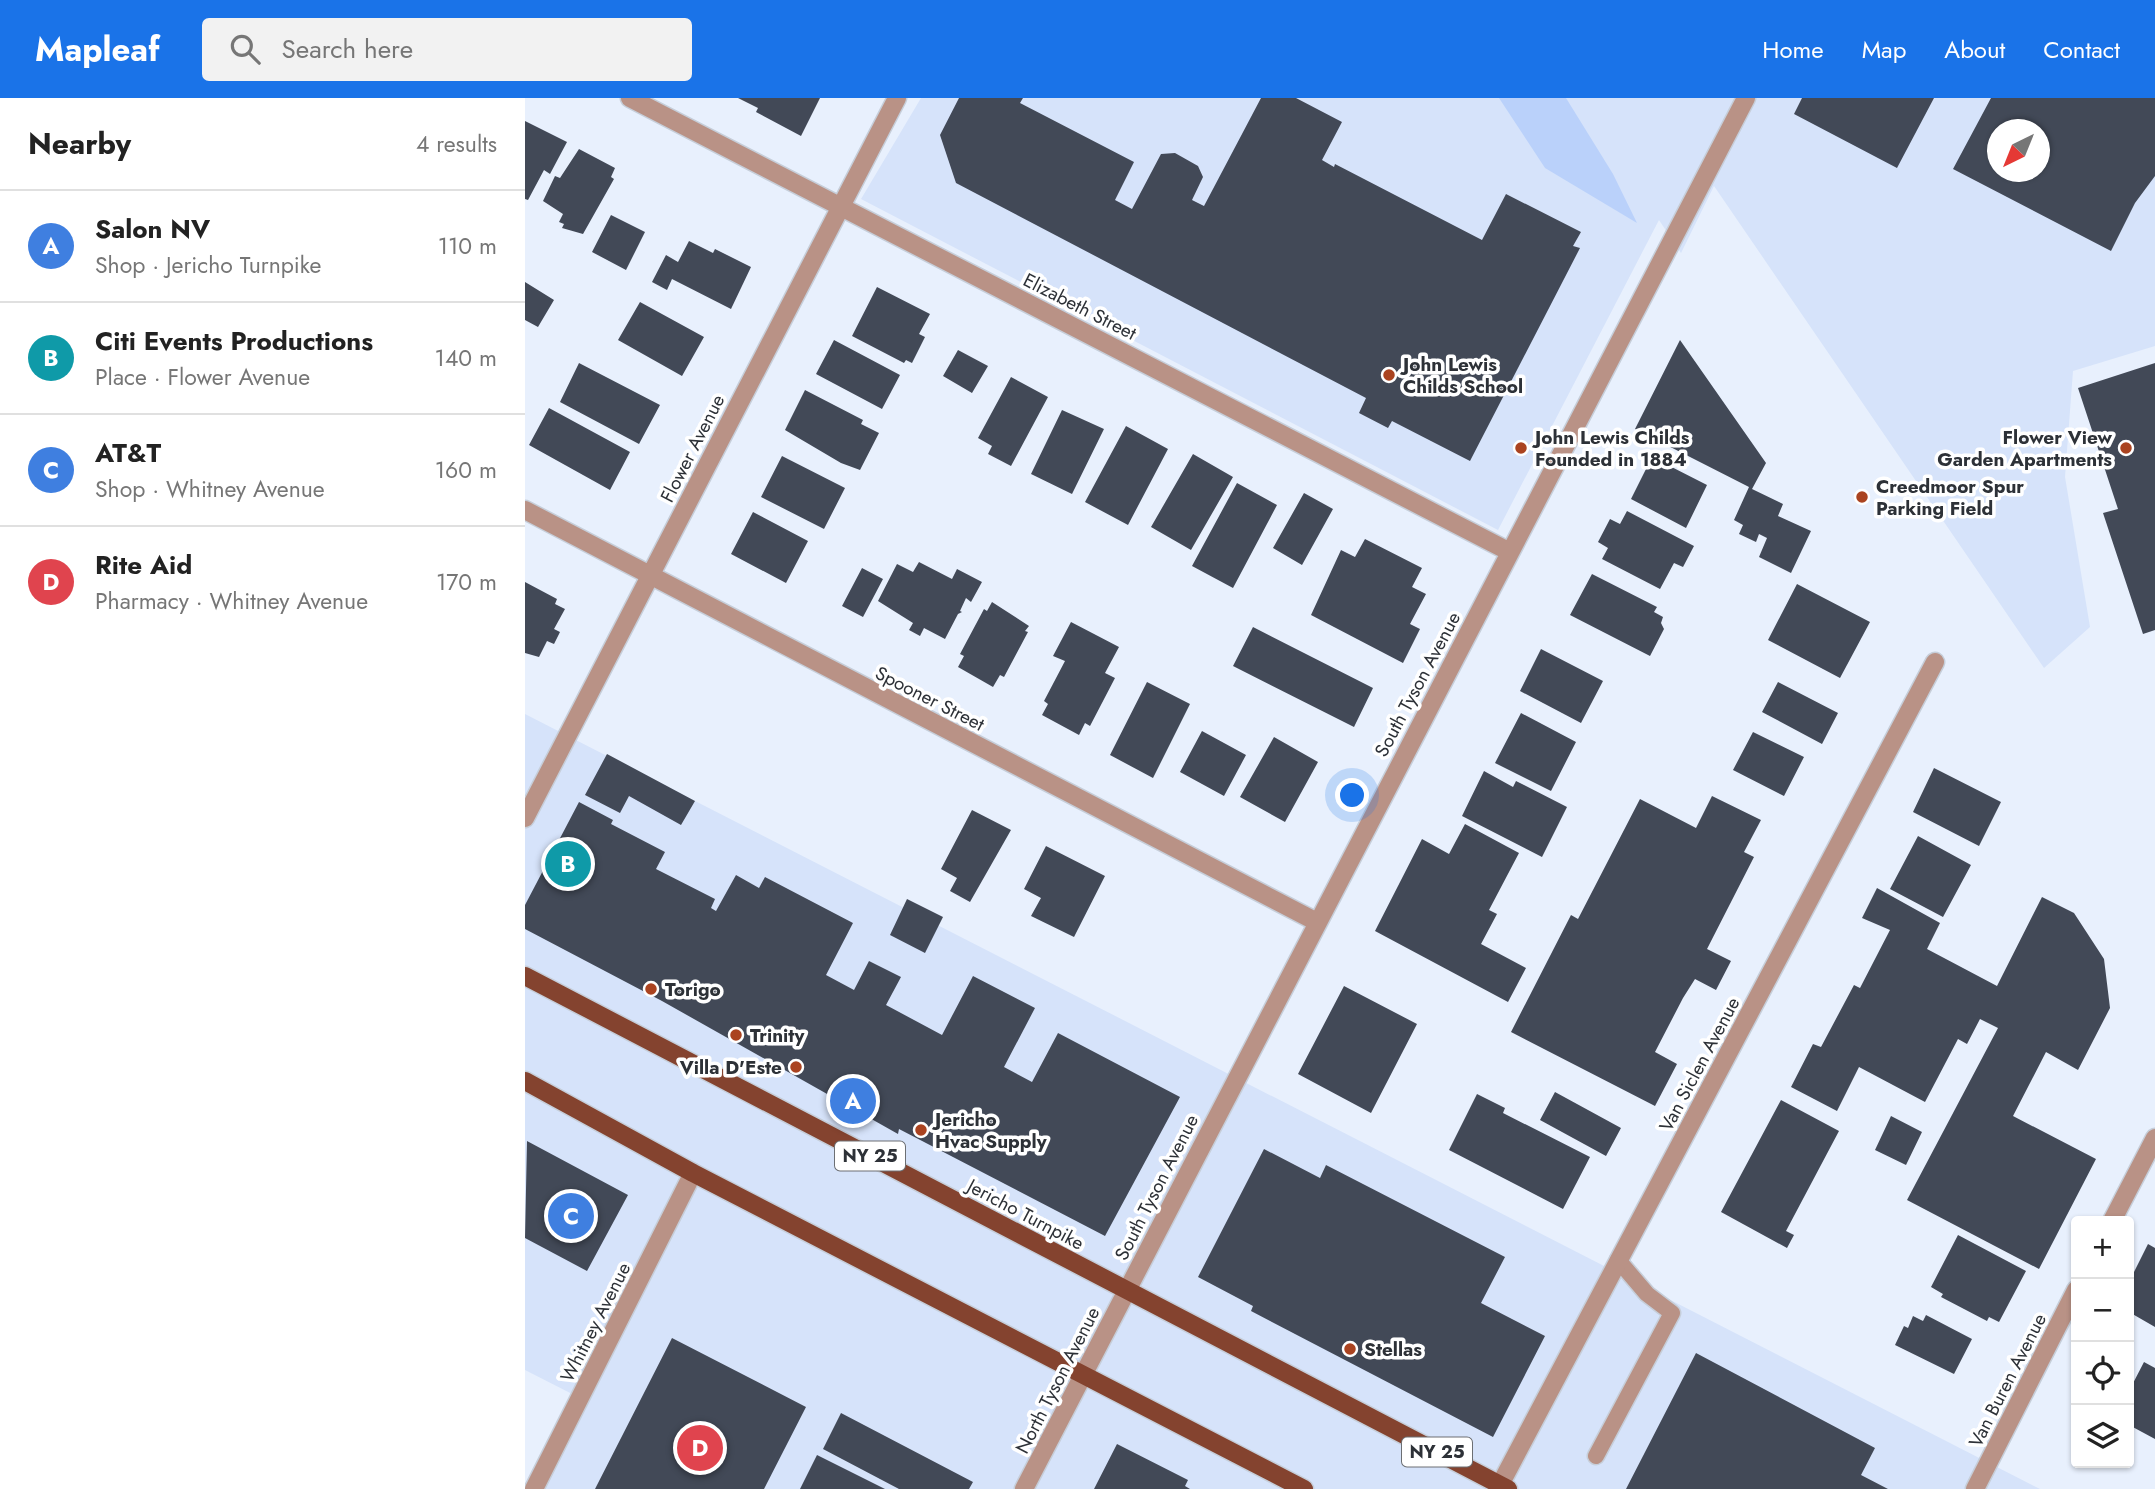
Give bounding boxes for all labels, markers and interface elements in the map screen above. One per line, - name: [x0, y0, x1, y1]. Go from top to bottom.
- search box: [202, 18, 692, 81]
- text: Mapleaf: [35, 26, 160, 73]
- icon: search: [226, 30, 264, 68]
- text: Search here: [282, 30, 413, 68]
- text: Home: [1762, 32, 1824, 67]
- text: Map: [1862, 32, 1906, 67]
- text: About: [1944, 32, 2005, 67]
- text: Contact: [2043, 32, 2120, 67]
- north arrow: [1987, 119, 2050, 182]
- text: Nearby: [28, 122, 131, 165]
- text: 4 results: [416, 127, 497, 161]
- text: Salon NV: [95, 210, 210, 248]
- text: A: [43, 229, 59, 263]
- text: 110 m: [438, 229, 497, 263]
- text: Shop · Jericho Turnpike: [95, 248, 321, 282]
- street label: Elizabeth Street: [1018, 266, 1141, 347]
- text: Citi Events Productions: [95, 322, 373, 360]
- text: B: [43, 341, 59, 375]
- text: 140 m: [435, 341, 497, 375]
- place label: John Lewis Childs School: [1399, 351, 1523, 400]
- text: Place · Flower Avenue: [95, 360, 310, 394]
- marker: John Lewis Childs School: [1381, 367, 1397, 383]
- street label: Flower Avenue: [654, 389, 731, 507]
- place label: John Lewis Childs Founded in 1884: [1531, 424, 1690, 473]
- place label: Flower View Garden Apartments: [1937, 424, 2113, 473]
- text: AT&T: [95, 434, 161, 472]
- marker: John Lewis Childs Founded in 1884: [1513, 440, 1529, 456]
- marker: Flower View Garden Apartments: [2118, 440, 2134, 456]
- text: C: [43, 453, 59, 487]
- text: 160 m: [435, 453, 497, 487]
- text: Shop · Whitney Avenue: [95, 472, 325, 506]
- place label: Creedmoor Spur Parking Field: [1876, 473, 2024, 522]
- marker: Creedmoor Spur Parking Field: [1854, 489, 1870, 505]
- text: Rite Aid: [95, 546, 192, 584]
- text: D: [43, 565, 59, 599]
- text: 170 m: [436, 565, 497, 599]
- text: Pharmacy · Whitney Avenue: [95, 584, 368, 618]
- street label: South Tyson Avenue: [1368, 607, 1467, 761]
- street label: Spooner Street: [870, 659, 989, 738]
- your location: [1335, 778, 1369, 812]
- pin: B: [545, 838, 591, 890]
- place label: Torigo: [665, 976, 721, 1003]
- marker: Torigo: [643, 981, 659, 997]
- street label: Van Siclen Avenue: [1653, 992, 1746, 1136]
- place label: Trinity: [750, 1022, 805, 1049]
- marker: Trinity: [728, 1027, 744, 1043]
- place label: Villa D'Este: [679, 1054, 782, 1081]
- marker: Villa D'Este: [788, 1059, 804, 1075]
- pin: A: [830, 1075, 876, 1127]
- place label: Jericho Hvac Supply: [931, 1106, 1048, 1155]
- street label: South Tyson Avenue: [1108, 1109, 1205, 1265]
- marker: Jericho Hvac Supply: [913, 1122, 929, 1138]
- road number: NY 25: [835, 1142, 905, 1170]
- street label: Jericho Turnpike: [960, 1171, 1089, 1257]
- pin: C: [548, 1190, 594, 1242]
- map controls: [2071, 1216, 2134, 1468]
- button: +: [2071, 1216, 2134, 1279]
- street label: Whitney Avenue: [554, 1258, 637, 1387]
- button: −: [2071, 1279, 2134, 1342]
- street label: North Tyson Avenue: [1009, 1302, 1106, 1458]
- street label: Van Buren Avenue: [1962, 1308, 2053, 1452]
- place label: Stellas: [1364, 1336, 1422, 1363]
- marker: Stellas: [1342, 1341, 1358, 1357]
- button: locate: [2071, 1342, 2134, 1405]
- button: layers: [2071, 1405, 2134, 1468]
- pin: D: [677, 1422, 723, 1474]
- road number: NY 25: [1402, 1437, 1472, 1466]

